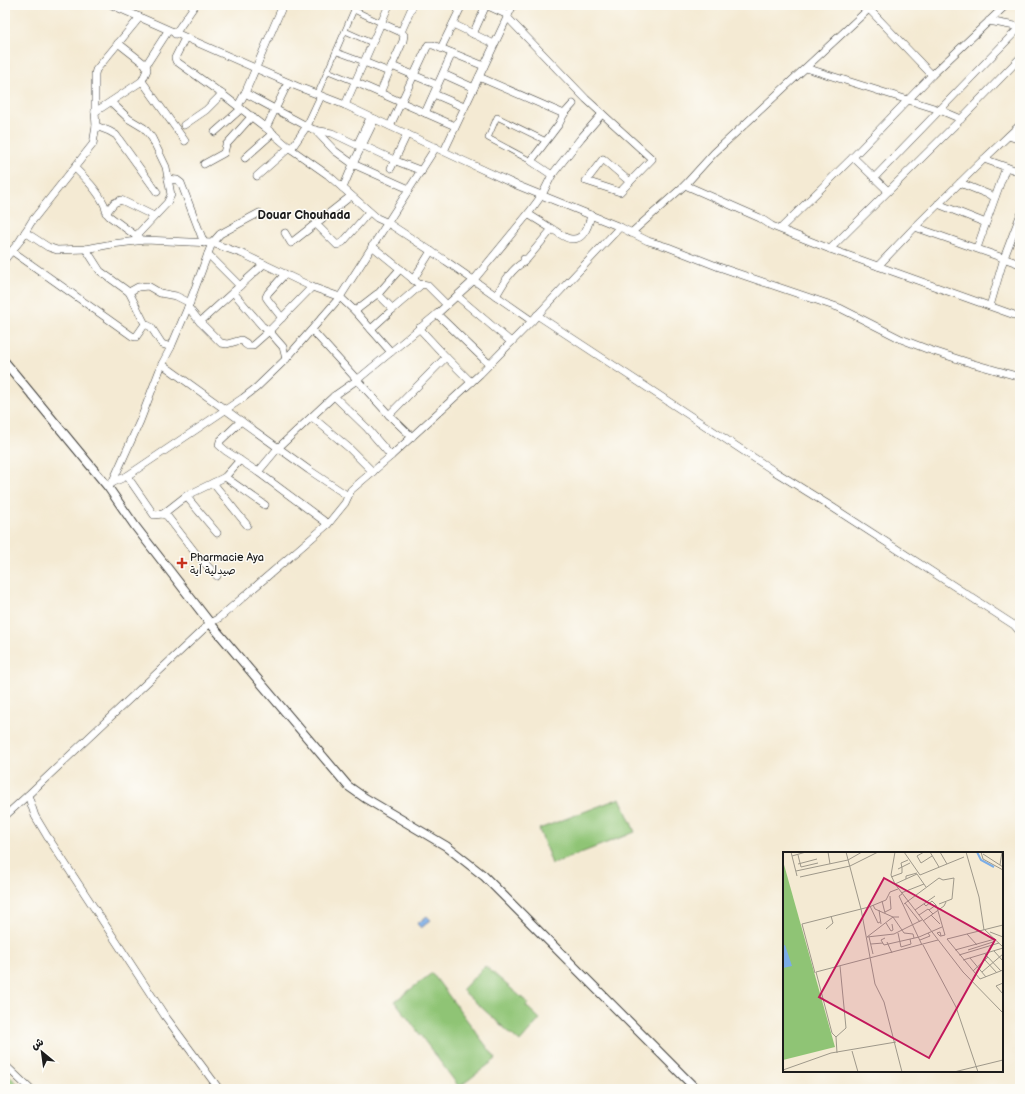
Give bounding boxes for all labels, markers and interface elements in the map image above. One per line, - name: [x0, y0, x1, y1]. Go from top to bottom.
- district label: Douar Chouhada: [258, 208, 351, 223]
- place label: Pharmacie Aya صيدلية اَية: [190, 551, 264, 577]
- marker: Pharmacie Aya صيدلية اَية: [177, 558, 187, 568]
- inset map: [783, 852, 1003, 1072]
- north arrow: [22, 1032, 62, 1072]
- text: ش: [29, 1035, 46, 1052]

